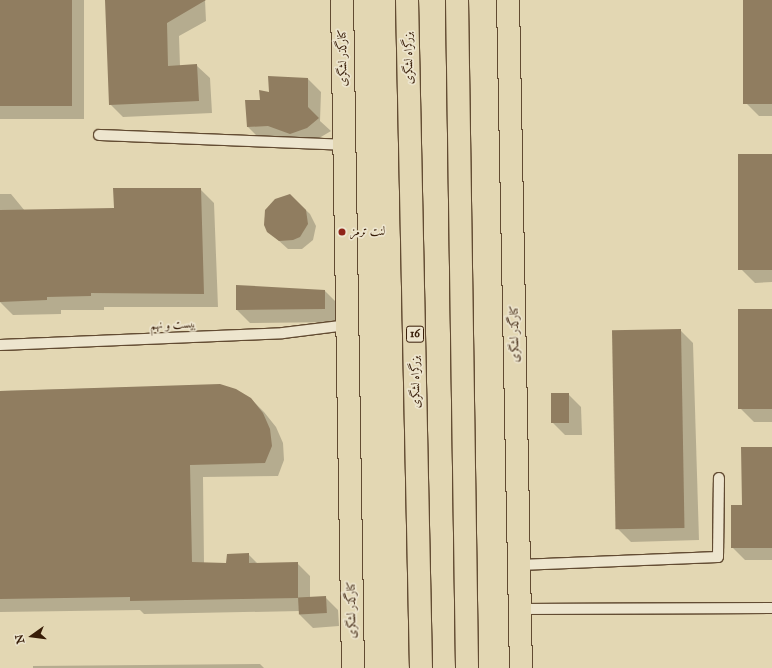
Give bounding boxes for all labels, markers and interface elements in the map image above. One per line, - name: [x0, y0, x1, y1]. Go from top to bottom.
- street label: کنارگذر لشگری: [335, 29, 351, 87]
- street label: بزرگراه لشگری: [401, 32, 417, 84]
- place label: لنت ترمز: [350, 225, 385, 239]
- marker: لنت ترمز: [337, 227, 347, 237]
- street label: کنارگذر لشگری: [507, 305, 523, 363]
- street label: بیست و نهم: [150, 317, 196, 333]
- road number: 16: [406, 325, 424, 343]
- street label: بزرگراه لشگری: [408, 356, 424, 408]
- street label: کنارگذر لشگری: [344, 581, 360, 639]
- north arrow: [12, 616, 52, 656]
- text: N: [12, 633, 27, 645]

